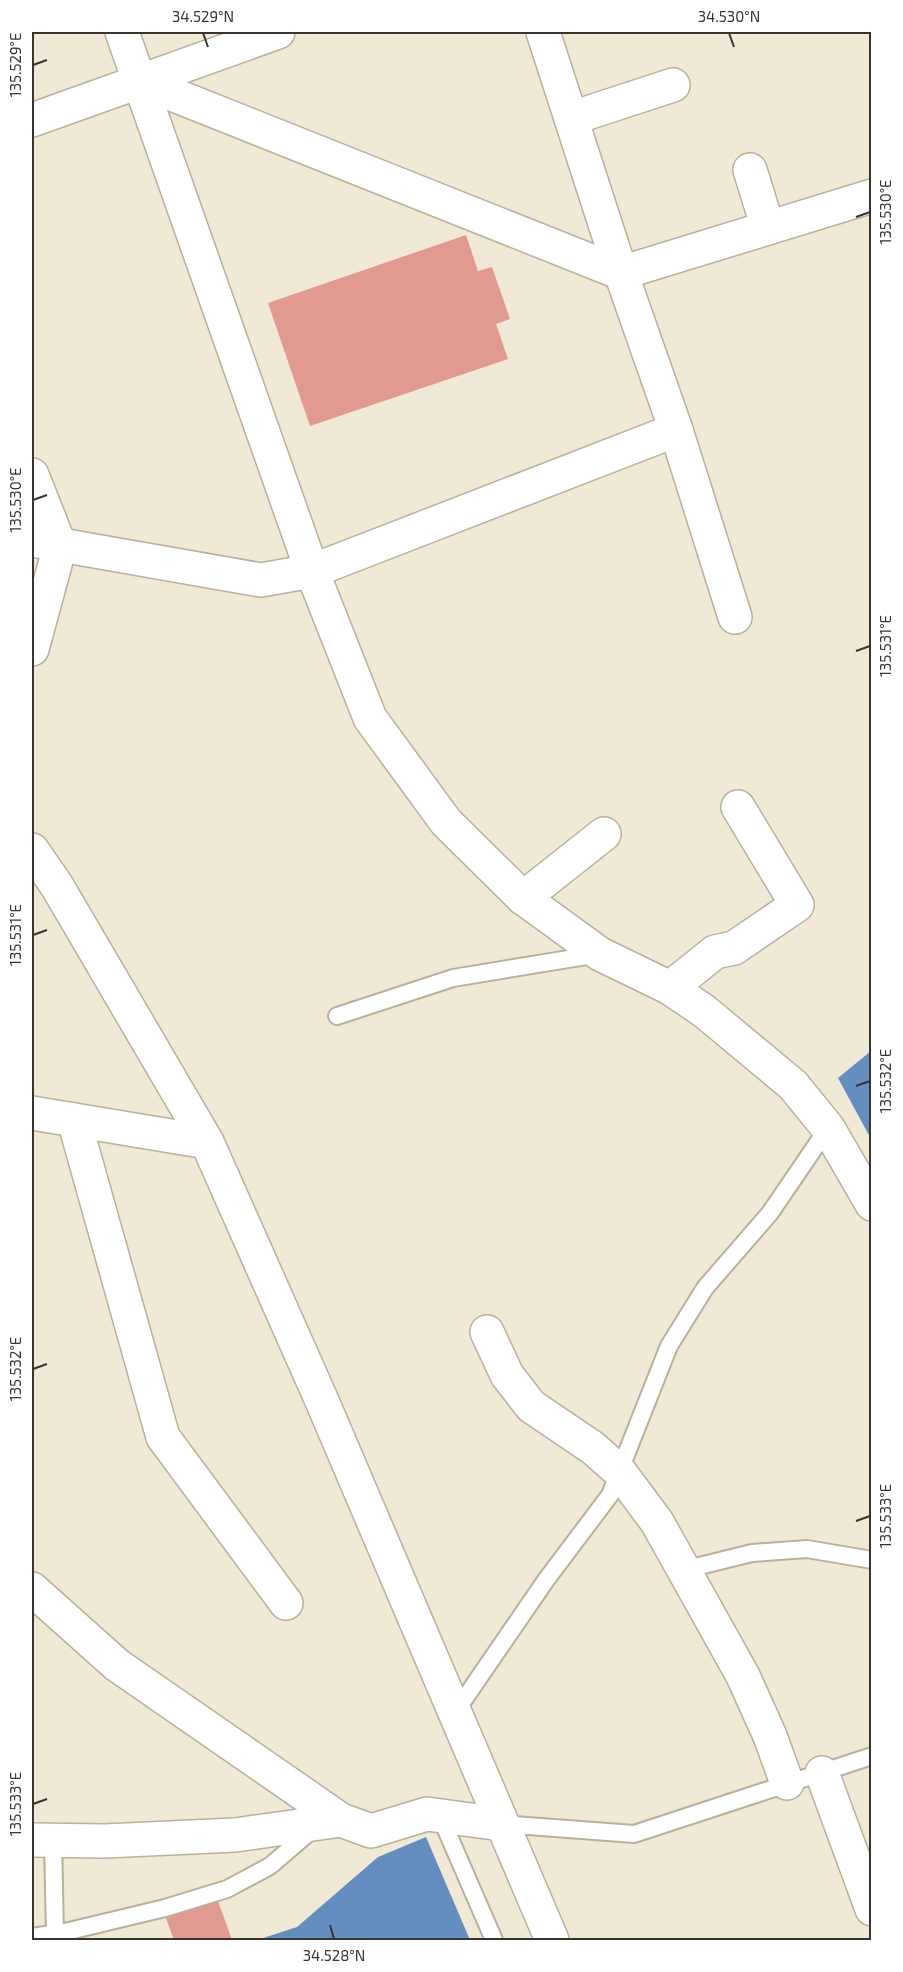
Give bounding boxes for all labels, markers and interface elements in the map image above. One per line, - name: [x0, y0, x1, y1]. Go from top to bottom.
- text: 34.529°N: [172, 7, 234, 25]
- text: 34.530°N: [698, 7, 760, 25]
- text: 135.529°E: [6, 33, 24, 97]
- text: 135.530°E: [876, 179, 894, 245]
- text: 135.530°E: [6, 467, 24, 533]
- text: 135.531°E: [876, 615, 894, 677]
- text: 135.531°E: [6, 904, 24, 966]
- text: 135.532°E: [876, 1049, 894, 1113]
- text: 135.532°E: [6, 1337, 24, 1401]
- text: 135.533°E: [876, 1484, 894, 1548]
- text: 135.533°E: [6, 1772, 24, 1836]
- text: 34.528°N: [303, 1946, 365, 1964]

